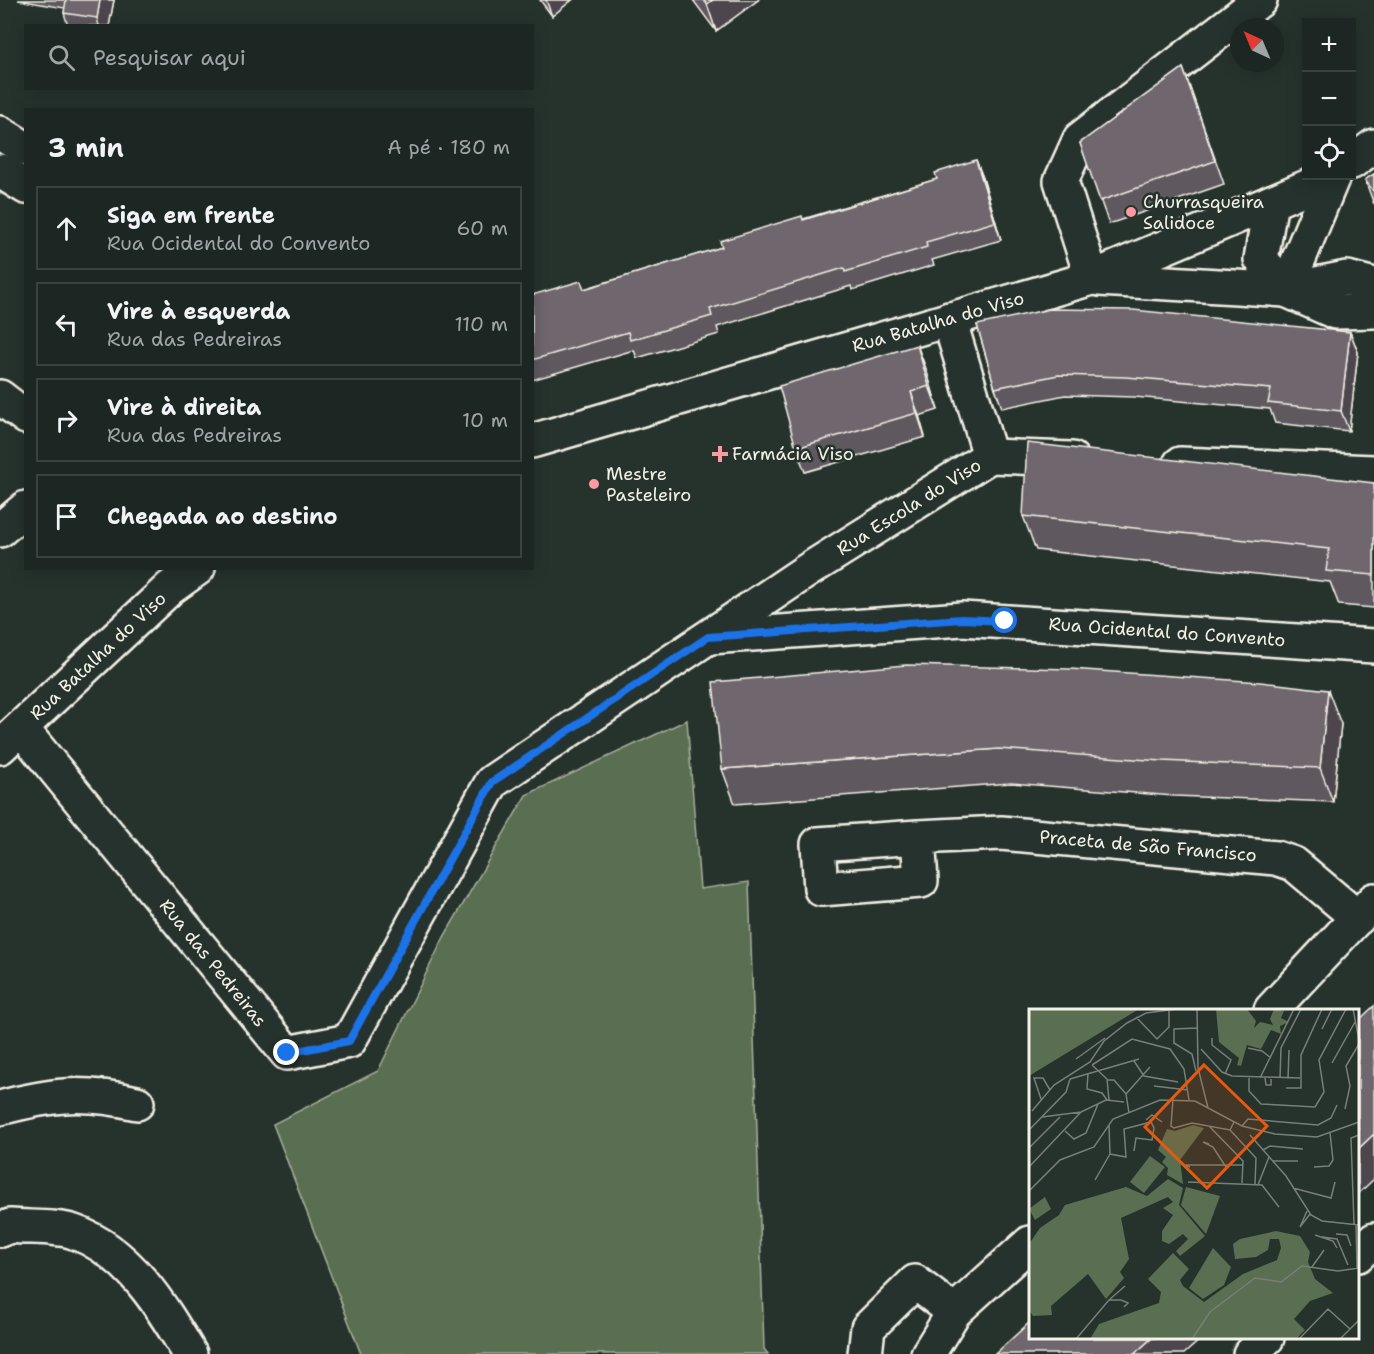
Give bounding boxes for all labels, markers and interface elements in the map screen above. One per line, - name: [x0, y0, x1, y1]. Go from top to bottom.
- north arrow: [1230, 18, 1284, 72]
- map controls: [1302, 18, 1356, 180]
- button: +: [1302, 18, 1356, 72]
- search box: [24, 24, 534, 90]
- icon: search: [45, 41, 78, 74]
- text: Pesquisar aqui: [93, 43, 246, 72]
- button: −: [1302, 72, 1356, 126]
- button: locate: [1302, 126, 1356, 180]
- text: 3 min: [48, 130, 124, 165]
- text: A pé · 180 m: [387, 134, 510, 160]
- place label: Churrasqueira Salidoce: [1143, 190, 1264, 235]
- text: Siga em frente: [107, 201, 275, 230]
- marker: Churrasqueira Salidoce: [1124, 205, 1138, 219]
- icon: ahead: [50, 212, 83, 245]
- text: 60 m: [456, 215, 508, 241]
- text: Rua Ocidental do Convento: [107, 230, 370, 256]
- street label: Rua Batalha do Viso: [849, 286, 1027, 358]
- text: Vire à esquerda: [107, 297, 290, 326]
- icon: left: [50, 308, 83, 341]
- text: 110 m: [454, 311, 508, 337]
- text: Rua das Pedreiras: [107, 326, 282, 352]
- text: Vire à direita: [107, 393, 261, 422]
- icon: right: [50, 404, 83, 437]
- text: 10 m: [462, 407, 508, 433]
- text: Rua das Pedreiras: [107, 422, 282, 448]
- place label: Farmácia Viso: [732, 442, 854, 466]
- marker: Farmácia Viso: [713, 447, 727, 461]
- street label: Rua Escola do Viso: [832, 453, 986, 561]
- place label: Mestre Pasteleiro: [606, 462, 691, 507]
- marker: Mestre Pasteleiro: [587, 477, 601, 491]
- icon: arrive: [50, 500, 83, 533]
- text: Chegada ao destino: [107, 502, 338, 531]
- street label: Rua Batalha do Viso: [25, 587, 171, 725]
- route start: [991, 607, 1017, 633]
- street label: Rua Ocidental do Convento: [1048, 612, 1286, 652]
- street label: Praceta de São Francisco: [1038, 825, 1258, 867]
- street label: Rua das Pedreiras: [154, 894, 272, 1032]
- inset map: [1029, 1009, 1359, 1339]
- route end: [273, 1039, 299, 1065]

